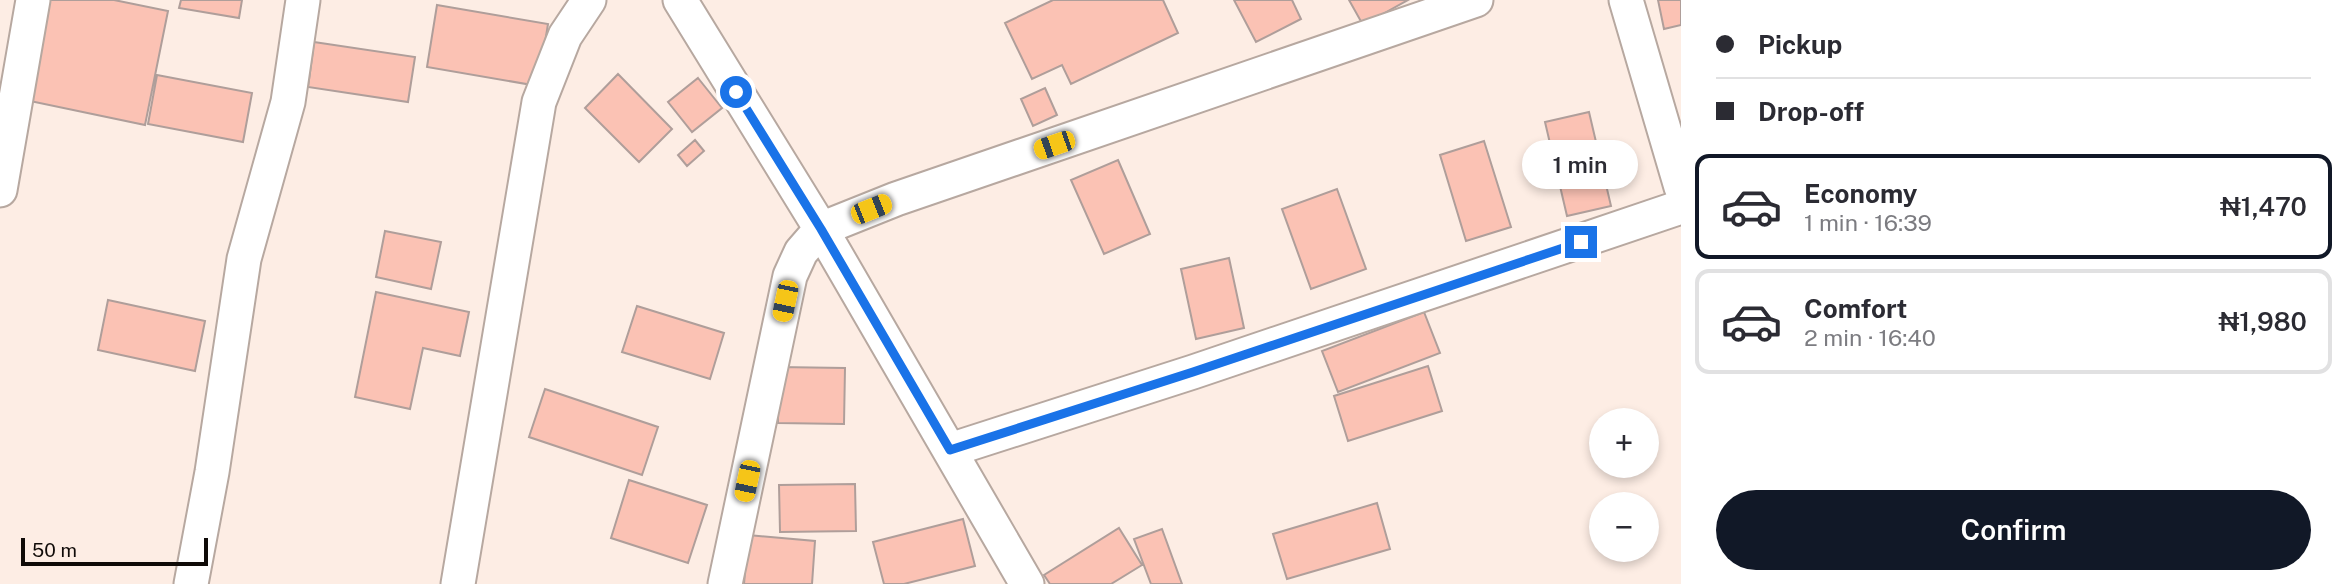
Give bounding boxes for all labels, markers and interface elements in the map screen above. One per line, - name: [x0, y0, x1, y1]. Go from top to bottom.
- text: Pickup: [1758, 29, 1842, 60]
- route start: [720, 76, 752, 108]
- text: Drop-off: [1758, 96, 1864, 127]
- car: [1031, 128, 1078, 162]
- callout: 1 min: [1523, 140, 1639, 190]
- text: 1 min: [1553, 151, 1607, 178]
- icon: car: [1720, 175, 1783, 238]
- text: Economy: [1804, 178, 1917, 209]
- car: [848, 191, 895, 227]
- text: ₦1,470: [2220, 191, 2307, 222]
- text: 1 min · 16:39: [1804, 209, 1932, 236]
- route end: [1565, 226, 1597, 258]
- car: [771, 278, 800, 324]
- icon: car: [1720, 290, 1783, 353]
- text: Comfort: [1804, 293, 1907, 324]
- text: ₦1,980: [2219, 306, 2307, 337]
- text: 2 min · 16:40: [1804, 324, 1936, 351]
- map controls: [1589, 408, 1659, 562]
- button: +: [1589, 408, 1659, 478]
- car: [733, 458, 762, 504]
- button: Confirm: [1716, 490, 2311, 570]
- button: −: [1589, 492, 1659, 562]
- scale bar: [21, 535, 208, 567]
- text: 50 m: [32, 539, 77, 561]

